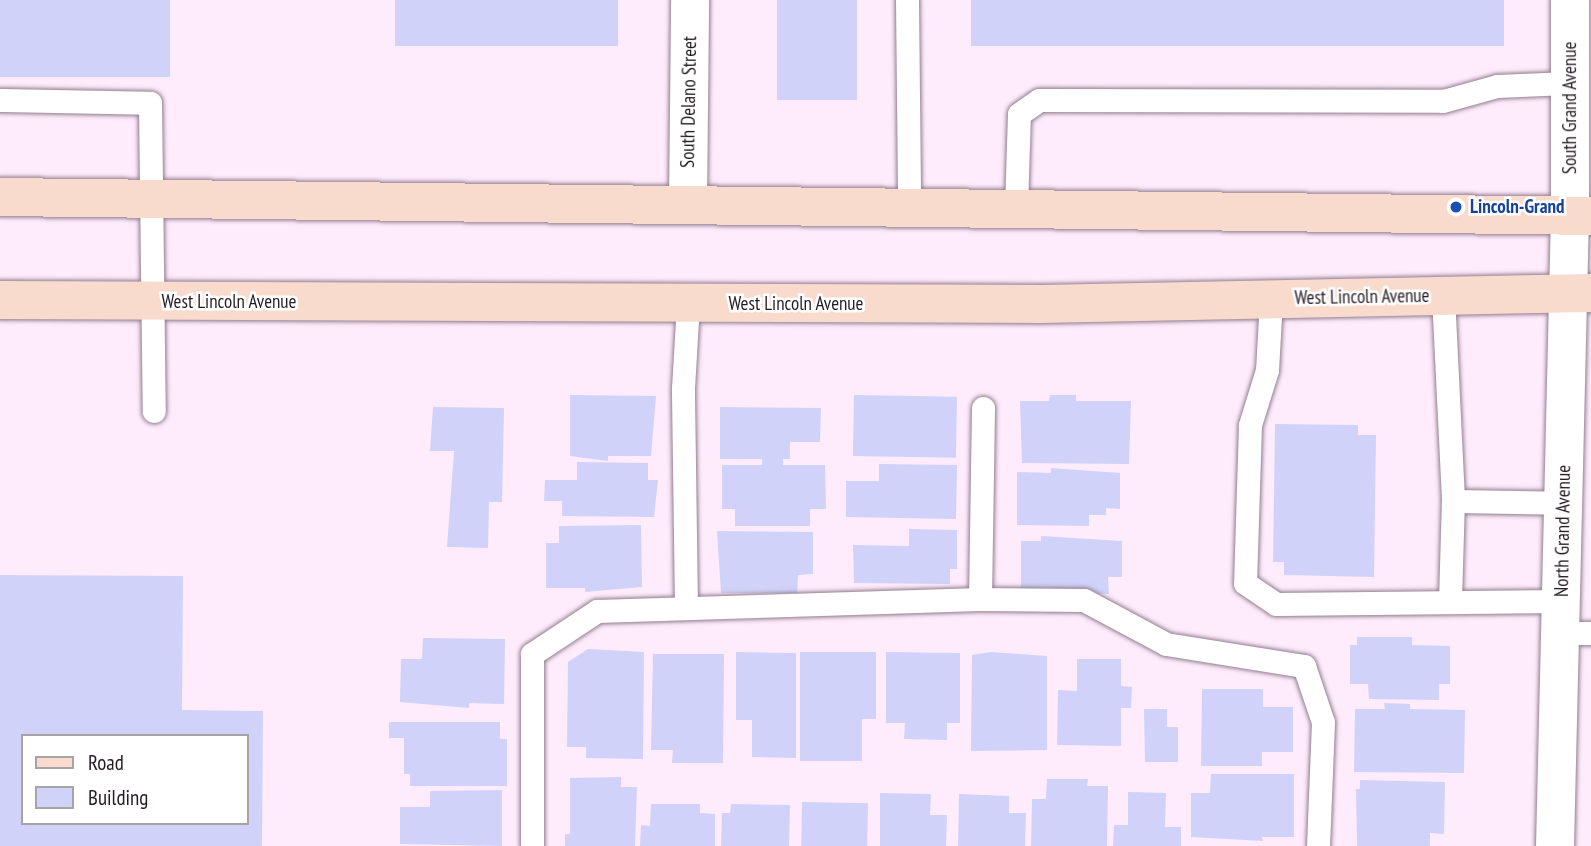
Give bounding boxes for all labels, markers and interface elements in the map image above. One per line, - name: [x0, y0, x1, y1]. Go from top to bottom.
- street label: South Delano Street: [676, 36, 702, 168]
- street label: South Grand Avenue: [1559, 42, 1581, 174]
- place label: Lincoln-Grand: [1470, 196, 1564, 218]
- marker: Lincoln-Grand: [1448, 199, 1464, 215]
- street label: West Lincoln Avenue: [1294, 284, 1430, 310]
- street label: West Lincoln Avenue: [161, 291, 297, 313]
- street label: West Lincoln Avenue: [728, 293, 864, 315]
- street label: North Grand Avenue: [1550, 465, 1576, 597]
- legend: [21, 734, 248, 825]
- text: Road: [88, 749, 124, 776]
- text: Building: [88, 784, 148, 811]

